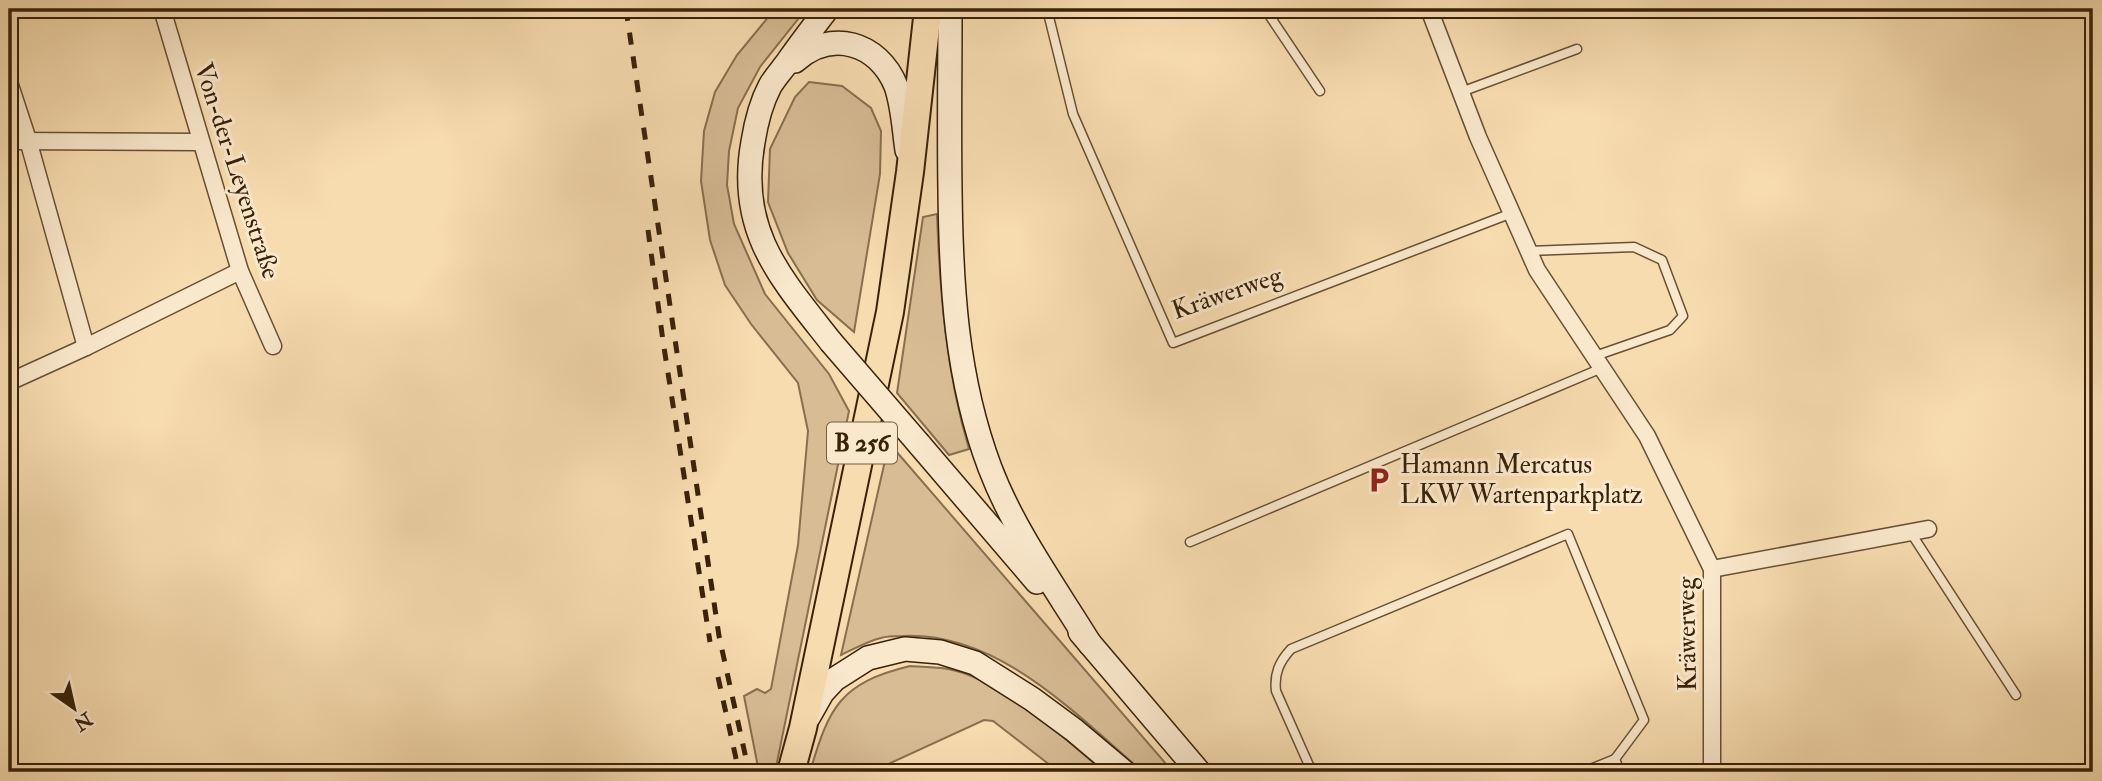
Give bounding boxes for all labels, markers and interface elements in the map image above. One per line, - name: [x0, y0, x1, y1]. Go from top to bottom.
- street label: Von-der-Leyenstraße: [187, 59, 287, 283]
- street label: Kräwerweg: [1168, 259, 1287, 327]
- road number: B 256: [827, 422, 897, 463]
- place label: Hamann Mercatus LKW Wartenparkplatz: [1400, 449, 1643, 512]
- parking icon: Hamann Mercatus LKW Wartenparkplatz: [1364, 465, 1394, 495]
- street label: Kräwerweg: [1670, 575, 1704, 691]
- north arrow: [38, 672, 108, 742]
- text: N: [68, 706, 98, 737]

